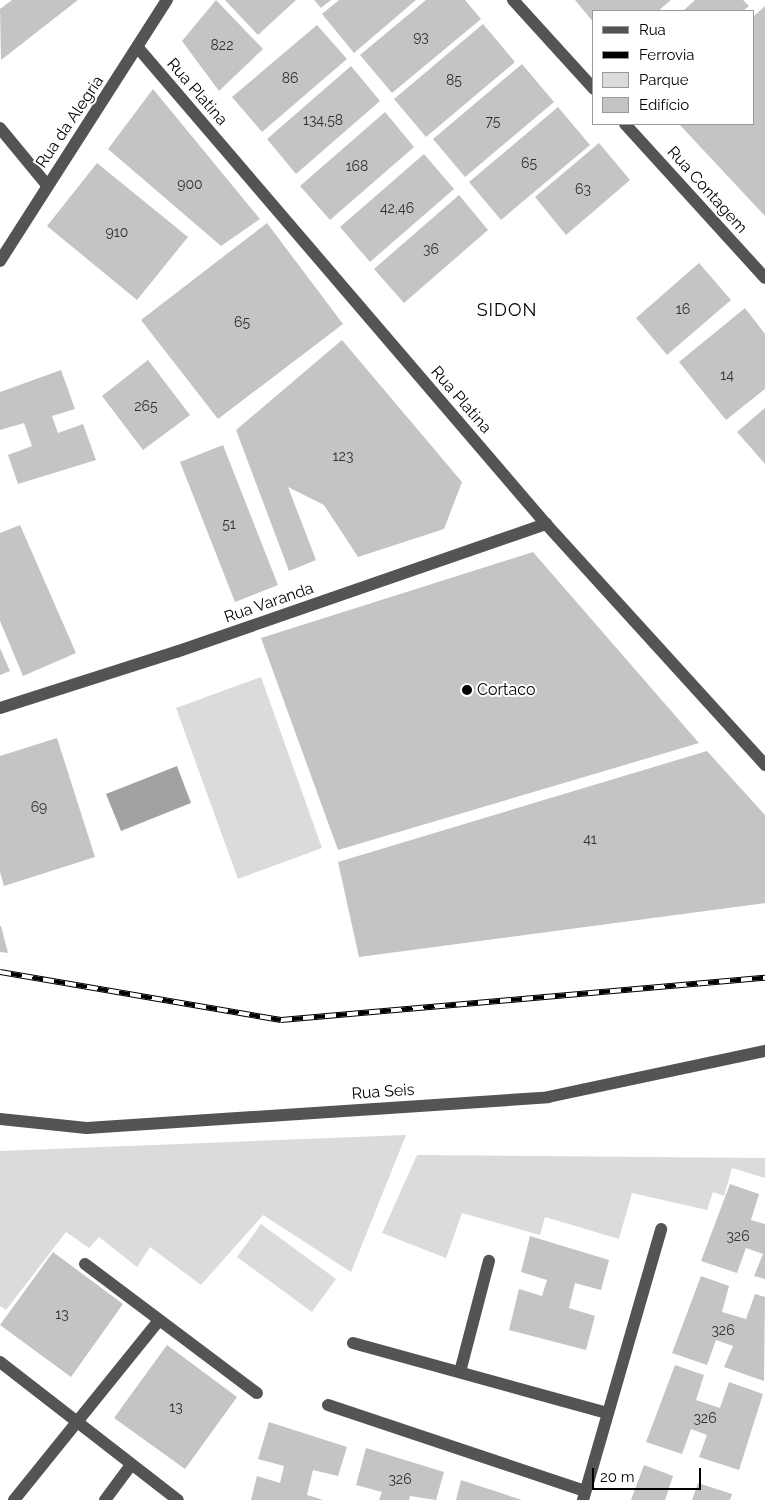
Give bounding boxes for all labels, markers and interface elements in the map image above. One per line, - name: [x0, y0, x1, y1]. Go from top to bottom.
- legend: [592, 10, 755, 125]
- text: Rua: [639, 21, 666, 39]
- house number: 93: [413, 29, 429, 45]
- house number: 822: [211, 37, 233, 53]
- text: Ferrovia: [639, 46, 695, 64]
- street label: Rua Platina: [163, 55, 231, 129]
- house number: 86: [282, 70, 298, 86]
- text: Parque: [639, 71, 688, 89]
- street label: Rua da Alegria: [32, 72, 108, 172]
- house number: 85: [446, 72, 462, 88]
- text: Edifício: [639, 96, 689, 114]
- house number: 134,58: [303, 112, 343, 128]
- house number: 75: [486, 113, 500, 129]
- street label: Rua Contagem: [663, 143, 751, 237]
- house number: 65: [521, 155, 537, 171]
- house number: 168: [346, 158, 368, 174]
- house number: 900: [177, 176, 203, 192]
- house number: 63: [575, 181, 591, 197]
- house number: 42,46: [380, 200, 414, 216]
- house number: 910: [106, 224, 128, 240]
- house number: 36: [423, 241, 439, 257]
- district label: SIDON: [476, 299, 538, 321]
- house number: 16: [676, 301, 690, 317]
- house number: 65: [234, 314, 250, 330]
- street label: Rua Platina: [427, 363, 495, 437]
- house number: 14: [720, 367, 734, 383]
- house number: 265: [134, 398, 158, 414]
- house number: 123: [333, 448, 353, 464]
- house number: 51: [222, 516, 236, 532]
- street label: Rua Varanda: [222, 579, 316, 627]
- place label: Cortaco: [477, 680, 535, 700]
- marker: Cortaco: [461, 684, 473, 696]
- house number: 69: [31, 799, 47, 815]
- house number: 41: [583, 831, 597, 847]
- street label: Rua Seis: [351, 1080, 415, 1104]
- house number: 326: [726, 1228, 750, 1244]
- house number: 13: [55, 1306, 69, 1322]
- house number: 326: [711, 1322, 735, 1338]
- house number: 13: [169, 1399, 183, 1415]
- house number: 326: [693, 1410, 717, 1426]
- scale bar: [595, 1458, 704, 1490]
- text: 20 m: [600, 1468, 635, 1486]
- house number: 326: [388, 1471, 412, 1487]

